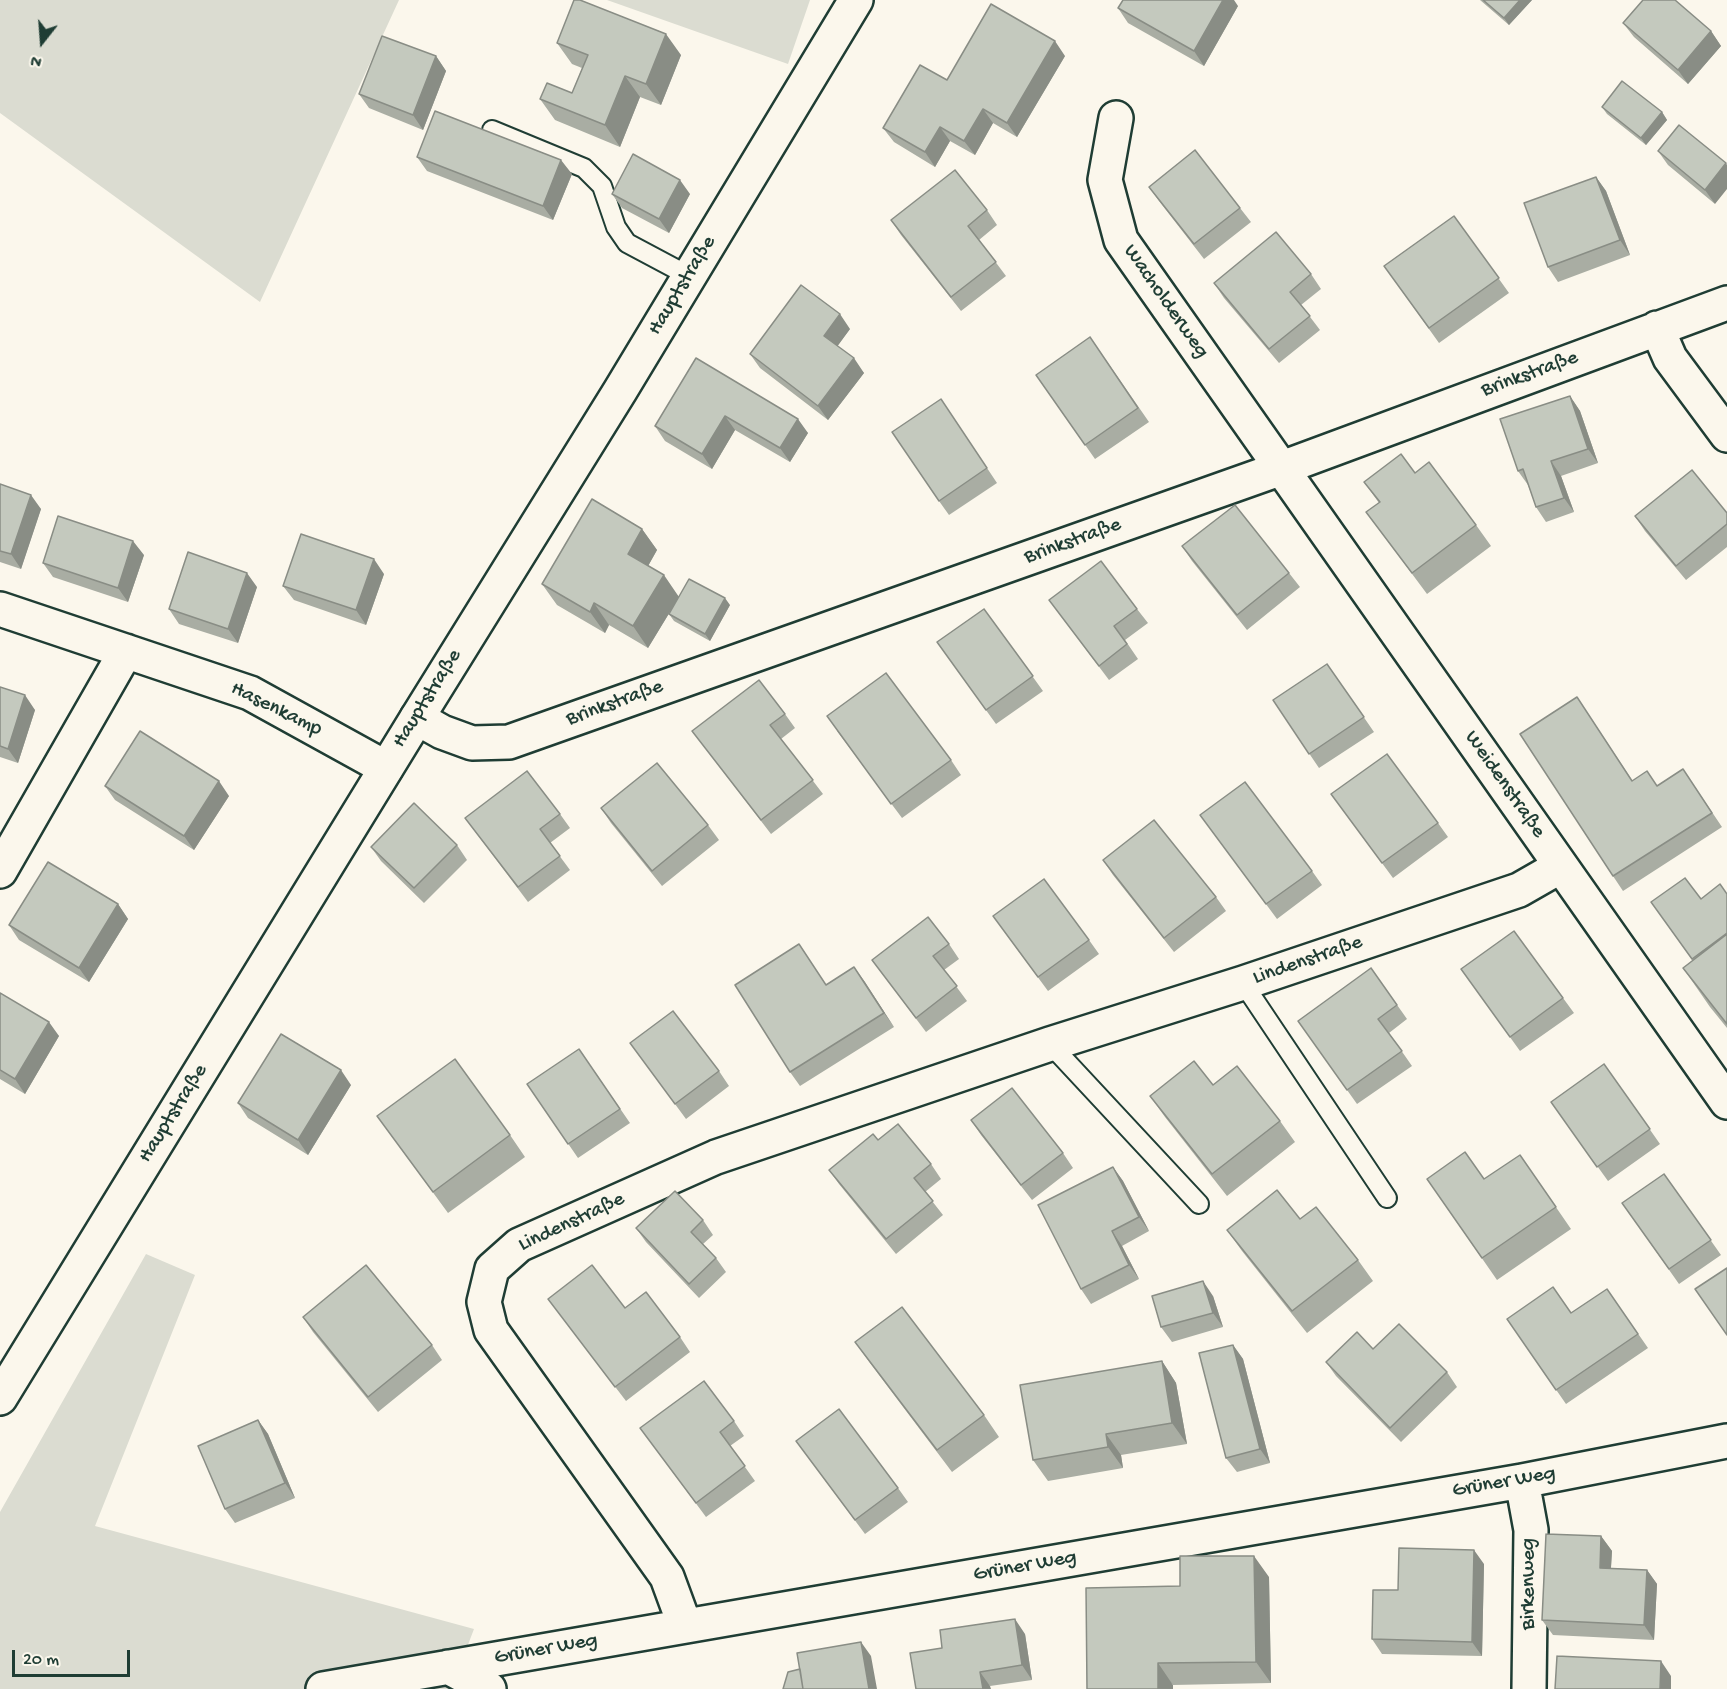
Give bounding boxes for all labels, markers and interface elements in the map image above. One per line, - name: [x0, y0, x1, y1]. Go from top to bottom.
- north arrow: [12, 12, 72, 72]
- text: N: [29, 49, 44, 70]
- street label: Hauptstraße: [644, 232, 722, 340]
- street label: Wacholderweg: [1117, 240, 1213, 364]
- street label: Brinkstraße: [1478, 346, 1582, 404]
- street label: Brinkstraße: [1021, 513, 1125, 571]
- street label: Hauptstraße: [388, 645, 468, 753]
- street label: Brinkstraße: [563, 675, 667, 733]
- street label: Hasenkamp: [226, 677, 326, 743]
- street label: Weidenstraße: [1458, 726, 1550, 844]
- street label: Lindenstraße: [1250, 930, 1366, 992]
- street label: Hauptstraße: [134, 1060, 214, 1168]
- street label: Lindenstraße: [515, 1187, 629, 1259]
- street label: Grüner Weg: [1450, 1462, 1558, 1504]
- street label: Birkenweg: [1517, 1538, 1543, 1630]
- street label: Grüner Weg: [971, 1546, 1079, 1588]
- street label: Grüner Weg: [492, 1629, 600, 1671]
- scale bar: [15, 1638, 134, 1676]
- text: 20 m: [23, 1650, 59, 1671]

